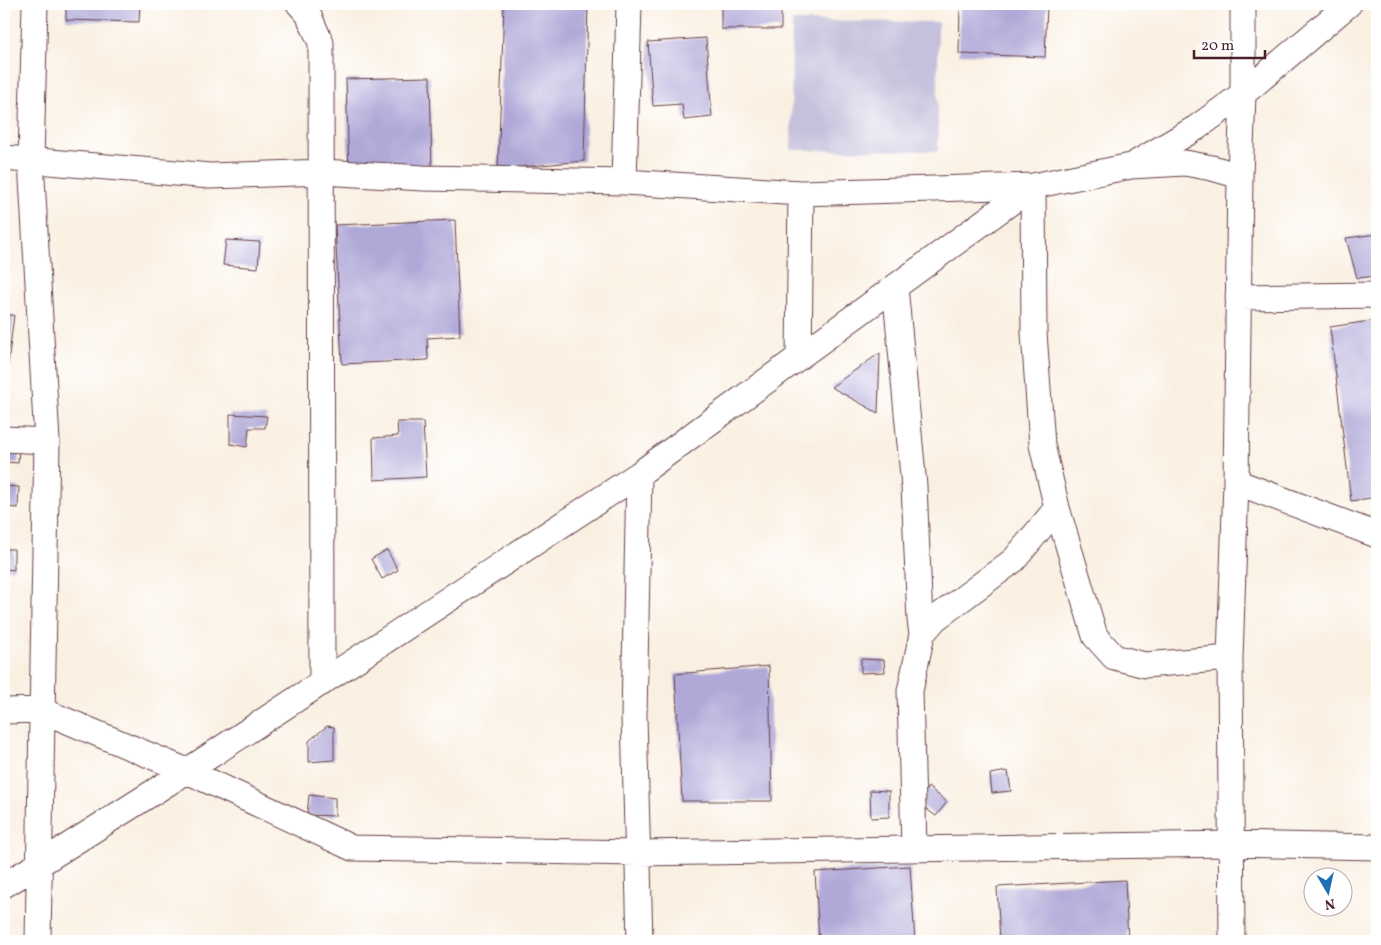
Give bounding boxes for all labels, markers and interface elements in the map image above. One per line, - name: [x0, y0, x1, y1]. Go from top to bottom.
- scale bar: [1194, 28, 1265, 60]
- text: 20 m: [1201, 36, 1234, 57]
- north arrow: [1304, 868, 1354, 918]
- text: N: [1323, 893, 1336, 914]

